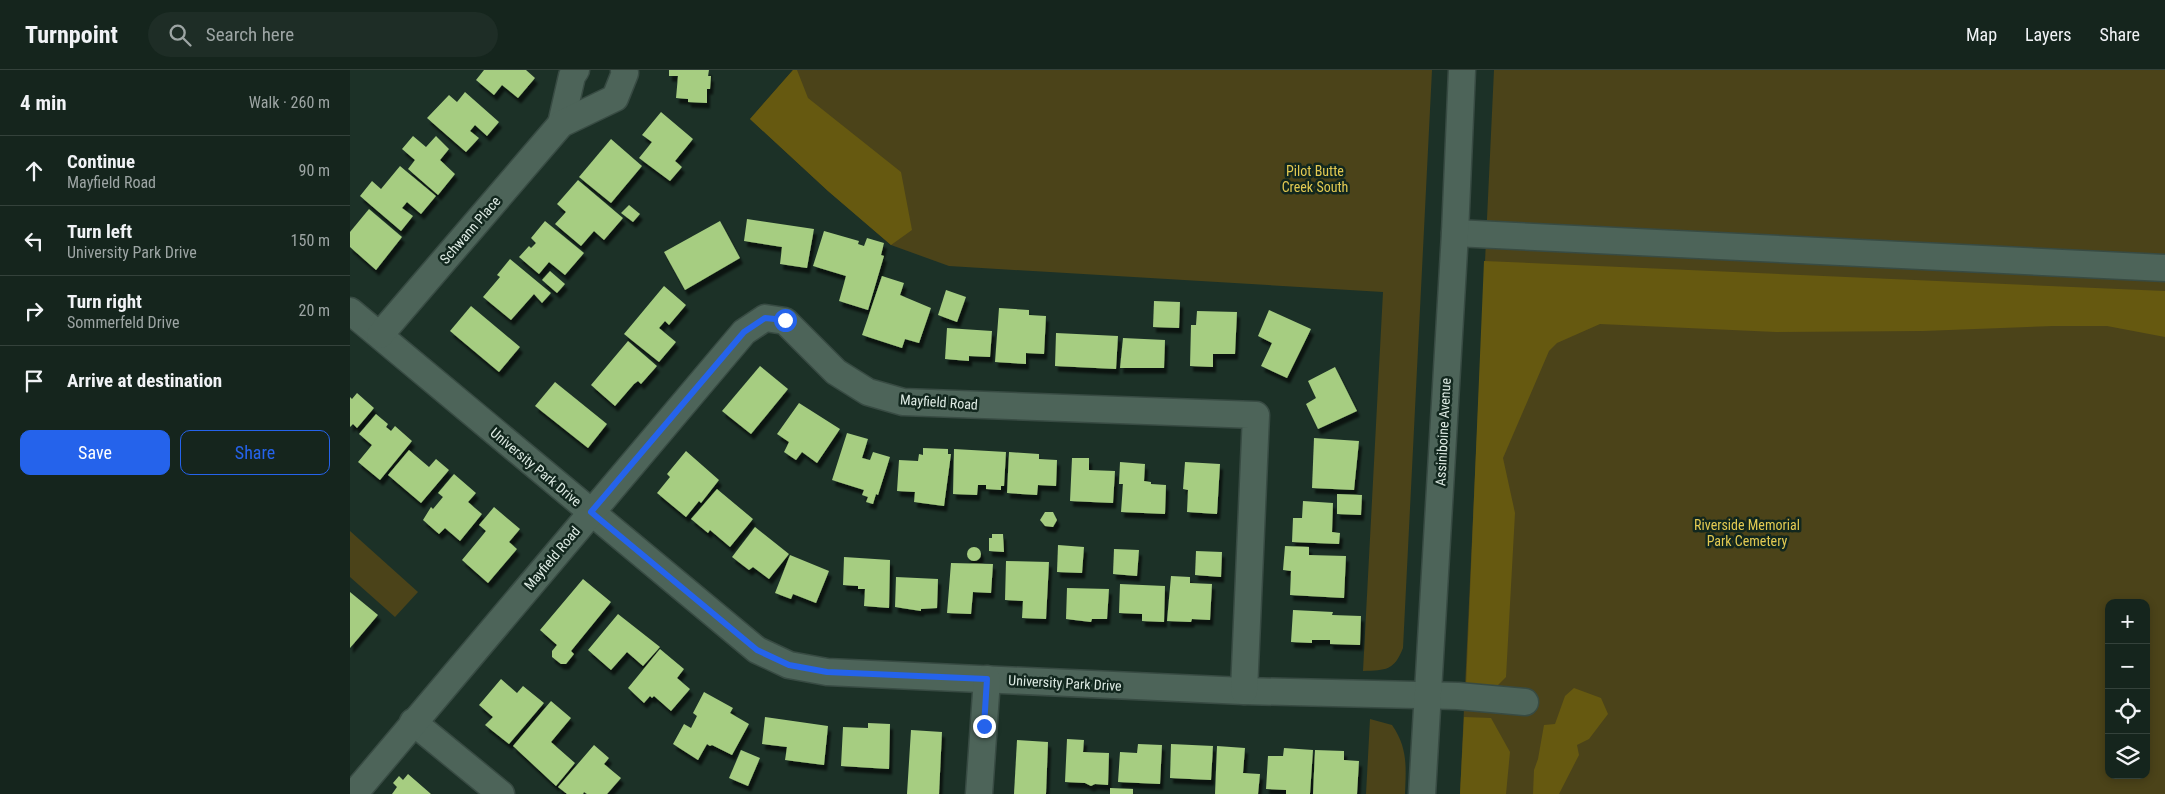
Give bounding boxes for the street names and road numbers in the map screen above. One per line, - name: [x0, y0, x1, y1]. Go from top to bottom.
- street label: Schwann Place: [436, 193, 504, 267]
- street label: Assiniboine Avenue: [1432, 377, 1454, 486]
- street label: Mayfield Road: [900, 391, 978, 413]
- street label: University Park Drive: [487, 424, 585, 510]
- street label: Mayfield Road: [521, 523, 583, 593]
- street label: University Park Drive: [1008, 672, 1123, 694]

